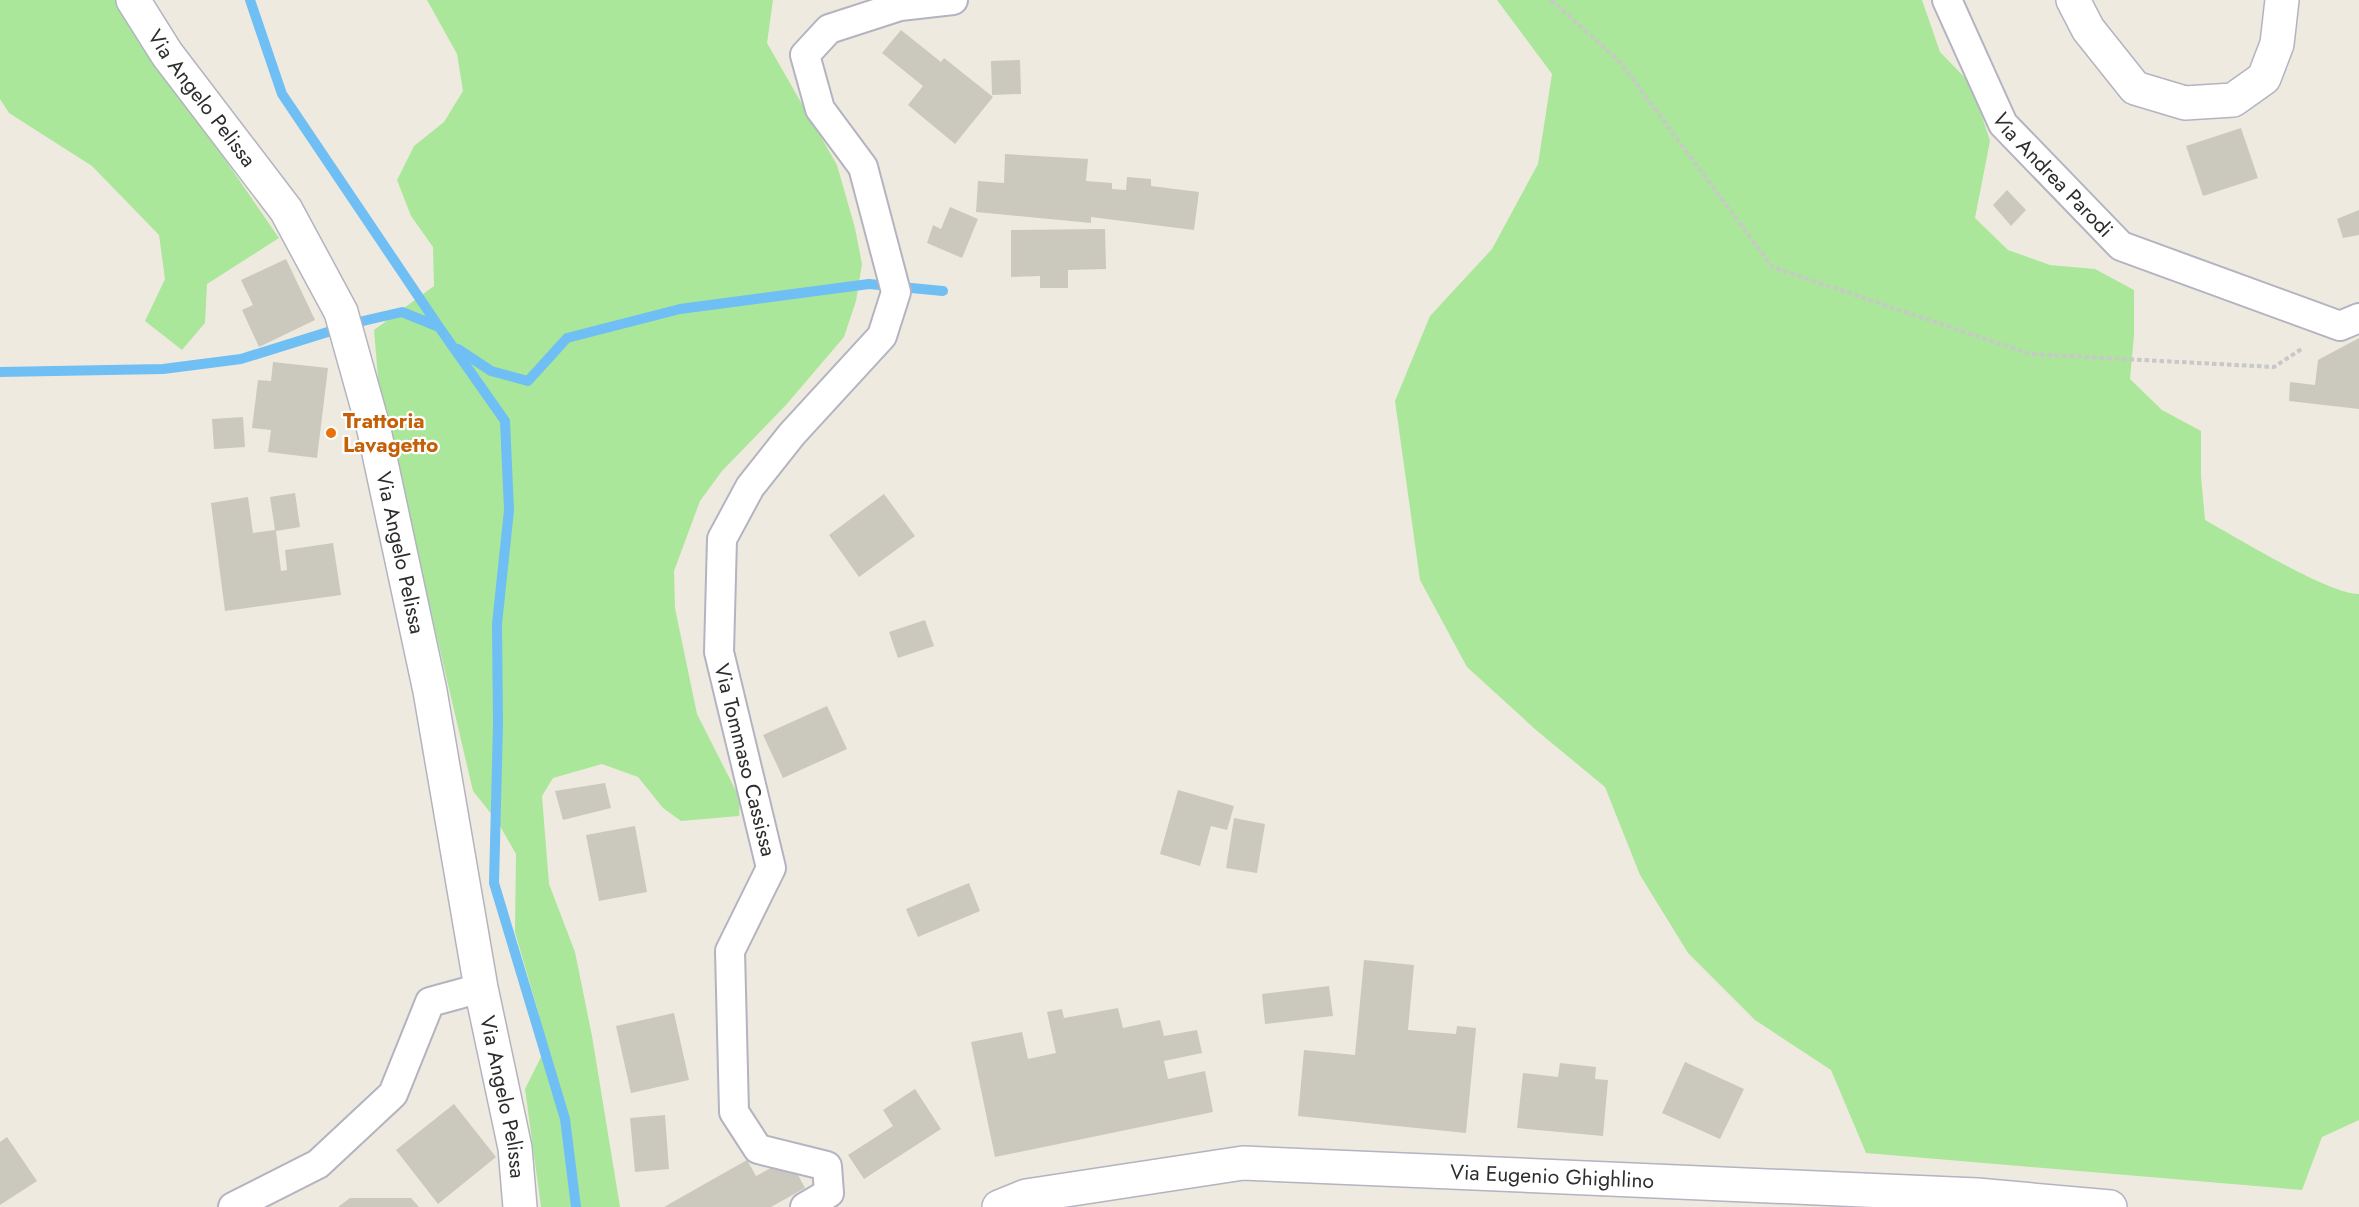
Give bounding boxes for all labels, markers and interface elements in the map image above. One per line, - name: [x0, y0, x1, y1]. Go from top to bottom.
- street label: Via Angelo Pelissa: [140, 24, 263, 173]
- street label: Via Andrea Parodi: [1985, 108, 2120, 244]
- place label: Trattoria Lavagetto: [343, 406, 438, 460]
- marker: Trattoria Lavagetto: [324, 426, 338, 440]
- street label: Via Angelo Pelissa: [368, 469, 432, 637]
- street label: Via Tommaso Cassissa: [707, 660, 783, 860]
- street label: Via Angelo Pelissa: [472, 1013, 533, 1179]
- street label: Via Eugenio Ghighlino: [1449, 1157, 1655, 1196]

